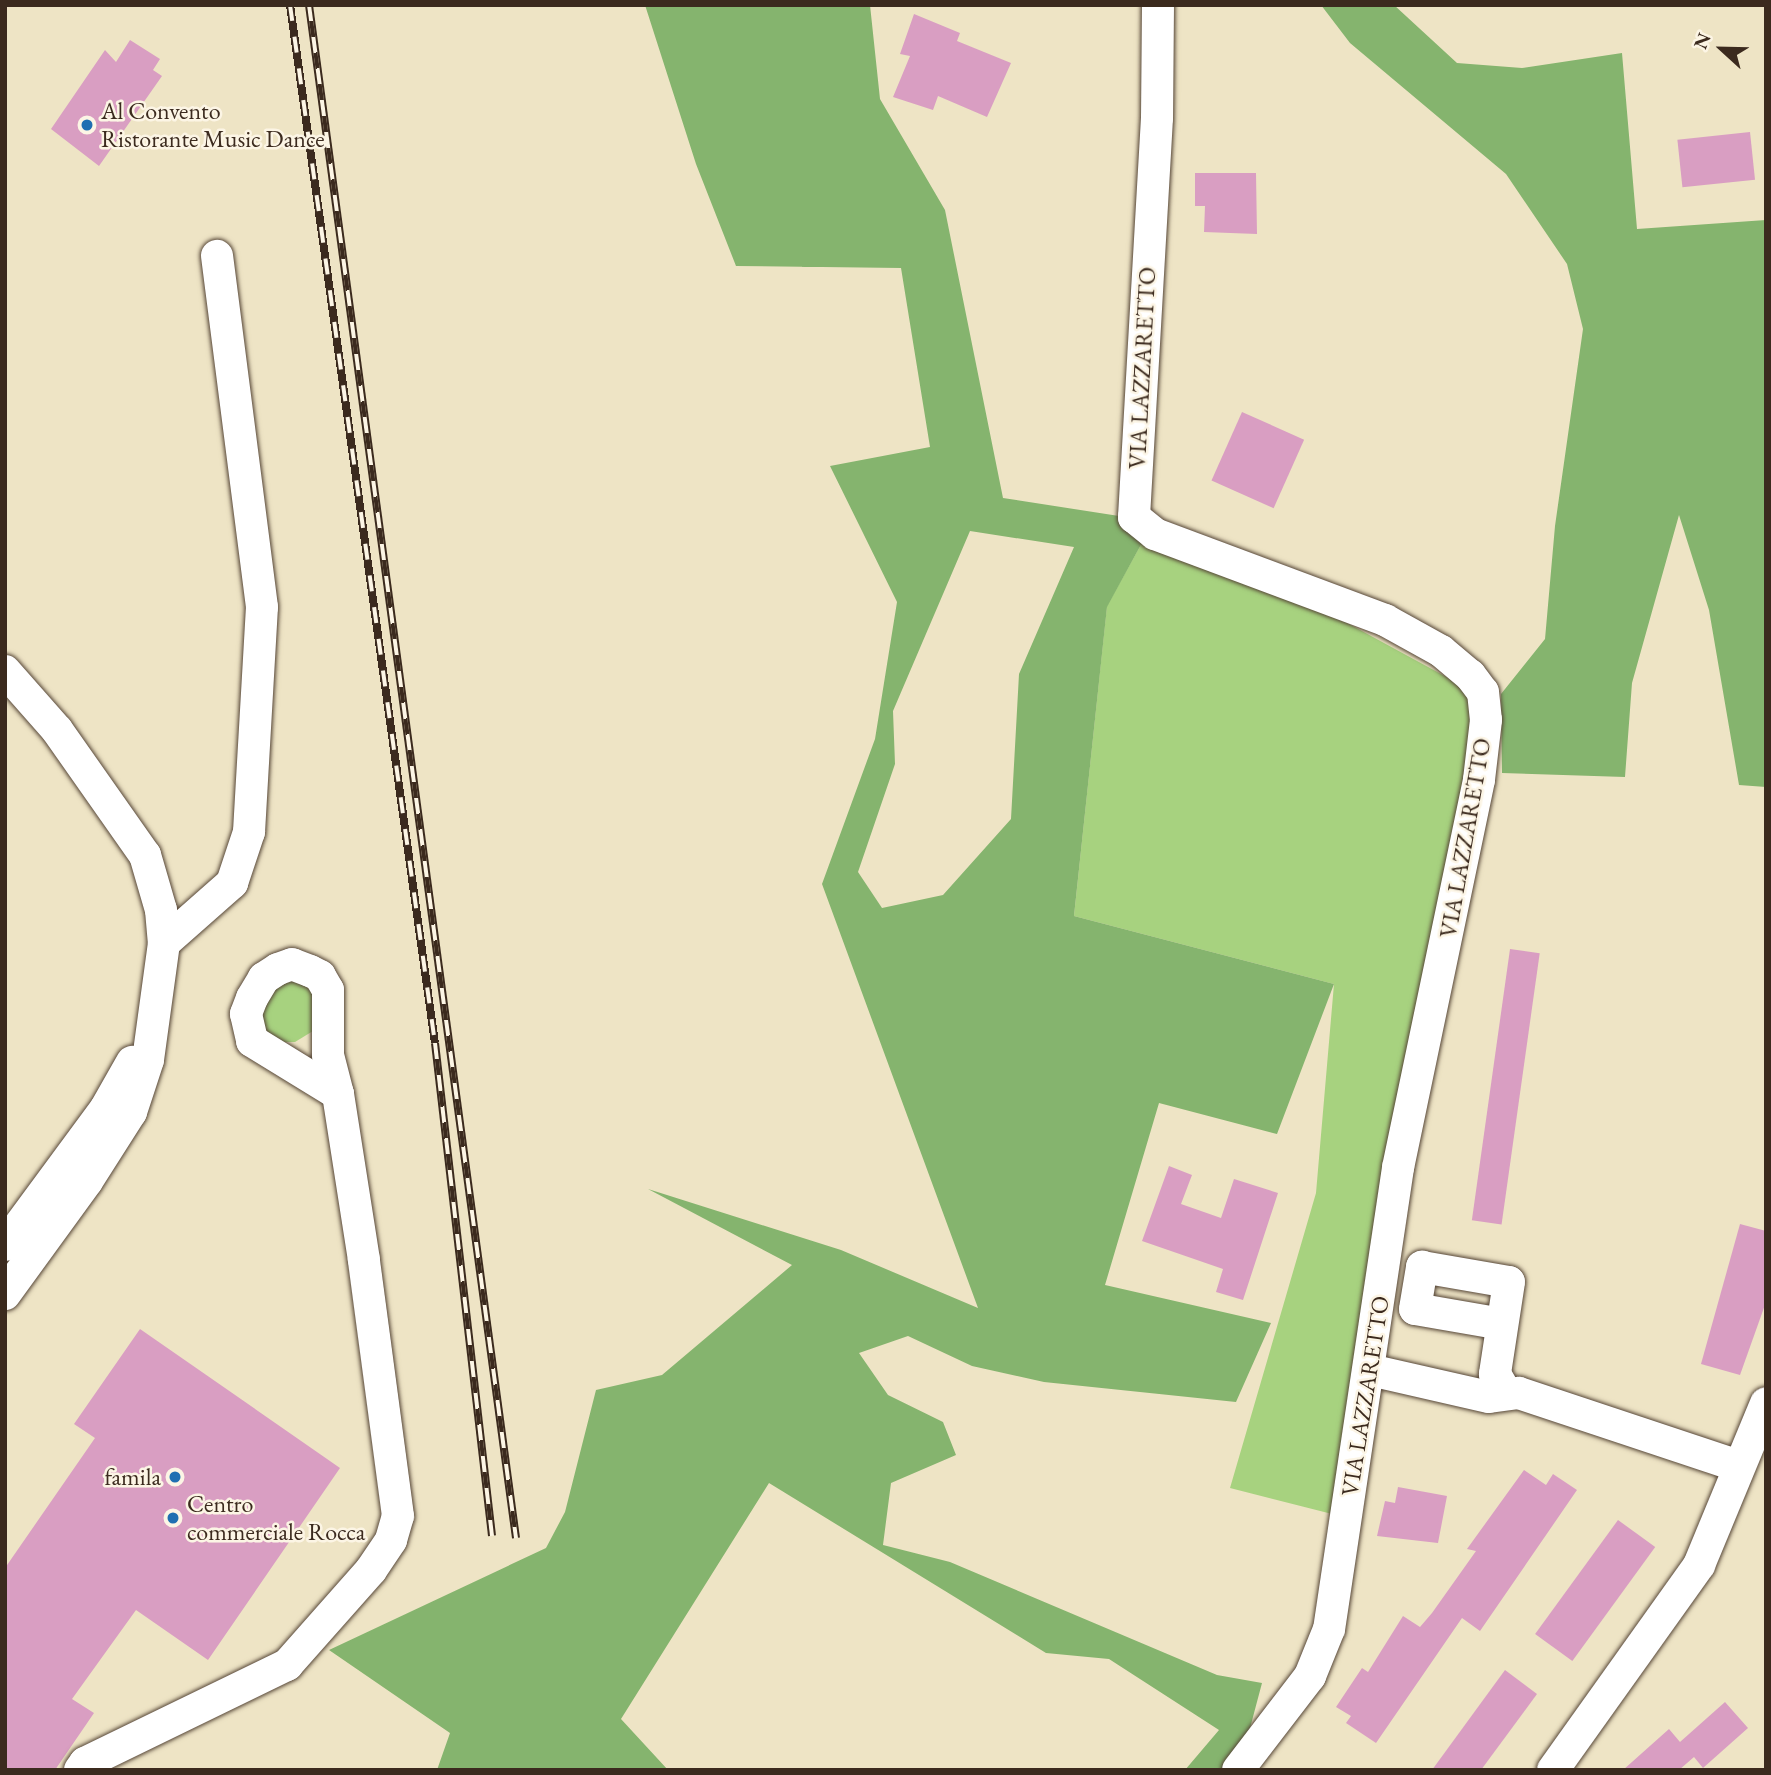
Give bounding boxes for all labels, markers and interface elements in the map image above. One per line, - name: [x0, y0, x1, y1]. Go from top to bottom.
- north arrow: [1687, 14, 1757, 84]
- text: N: [1688, 29, 1717, 53]
- place label: Al Convento Ristorante Music Dance: [101, 97, 325, 153]
- marker: Al Convento Ristorante Music Dance: [79, 117, 95, 133]
- street label: VIA LAZZARETTO: [1122, 266, 1162, 470]
- street label: VIA LAZZARETTO: [1433, 736, 1497, 940]
- street label: VIA LAZZARETTO: [1335, 1294, 1395, 1498]
- place label: famila: [105, 1463, 161, 1491]
- marker: famila: [167, 1469, 183, 1485]
- place label: Centro commerciale Rocca: [187, 1490, 365, 1546]
- marker: Centro commerciale Rocca: [165, 1510, 181, 1526]

